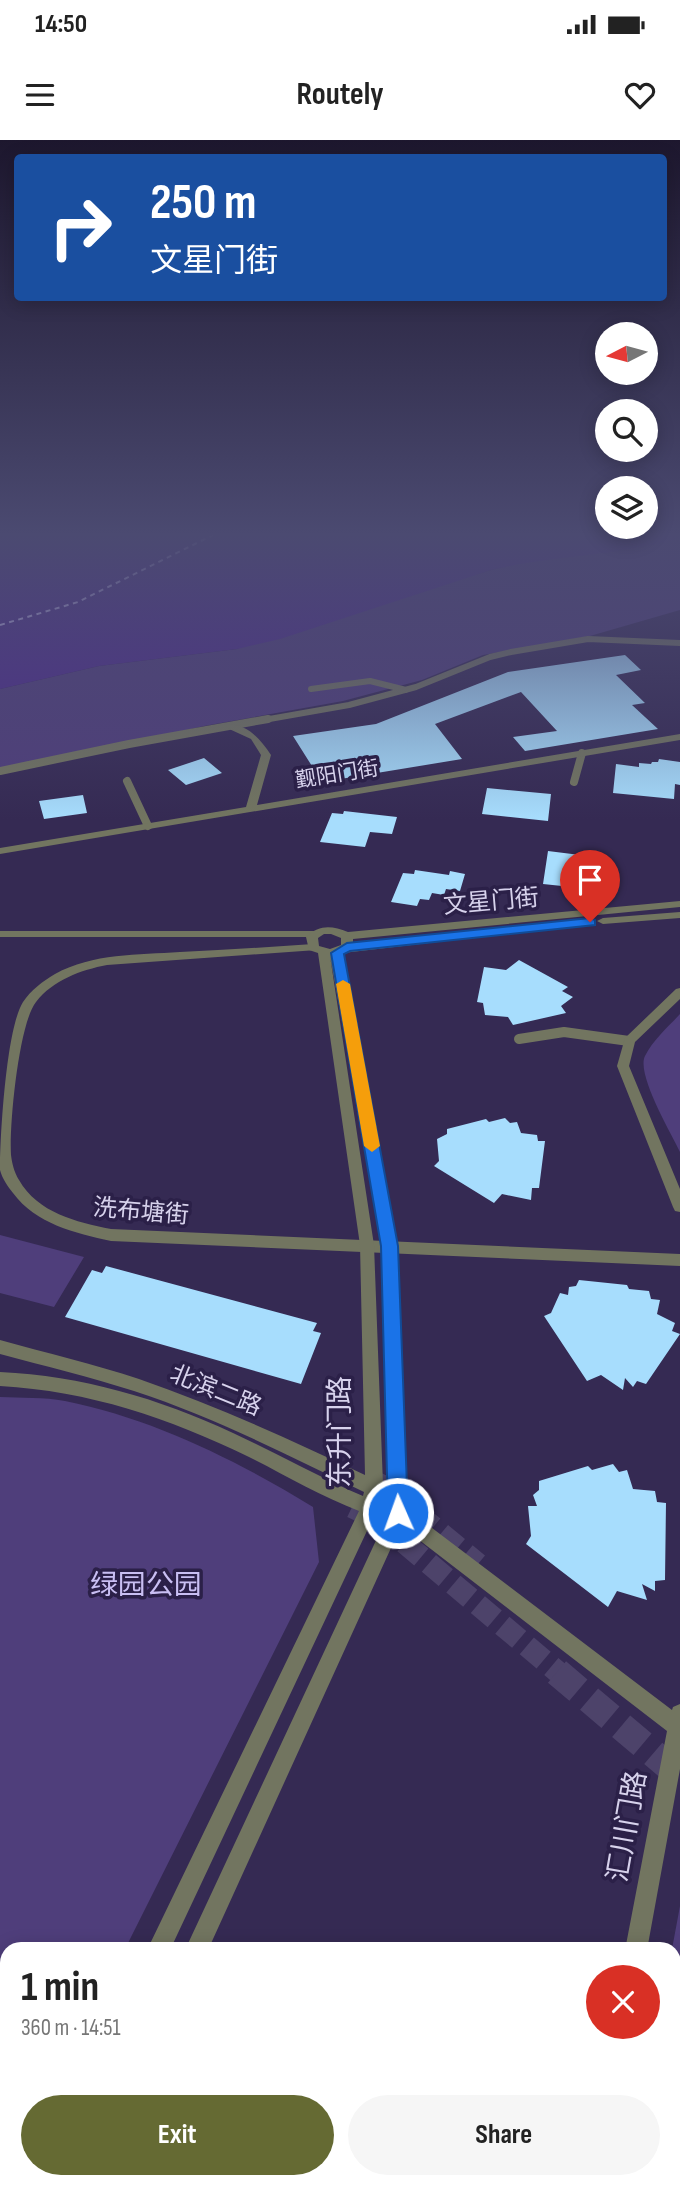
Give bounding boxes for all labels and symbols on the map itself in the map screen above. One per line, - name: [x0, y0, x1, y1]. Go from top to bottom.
- north arrow: [595, 322, 658, 385]
- street label: 觐阳门街: [294, 756, 381, 793]
- pin: [560, 850, 620, 922]
- street label: 文星门街: [442, 883, 540, 920]
- street label: 洗布塘街: [92, 1193, 190, 1230]
- street label: 北滨二路: [166, 1359, 266, 1422]
- street label: 东升门路: [324, 1376, 357, 1488]
- position arrow: [361, 1476, 435, 1550]
- park label: 绿园公园: [90, 1569, 202, 1602]
- street label: 汇川门路: [602, 1768, 653, 1884]

